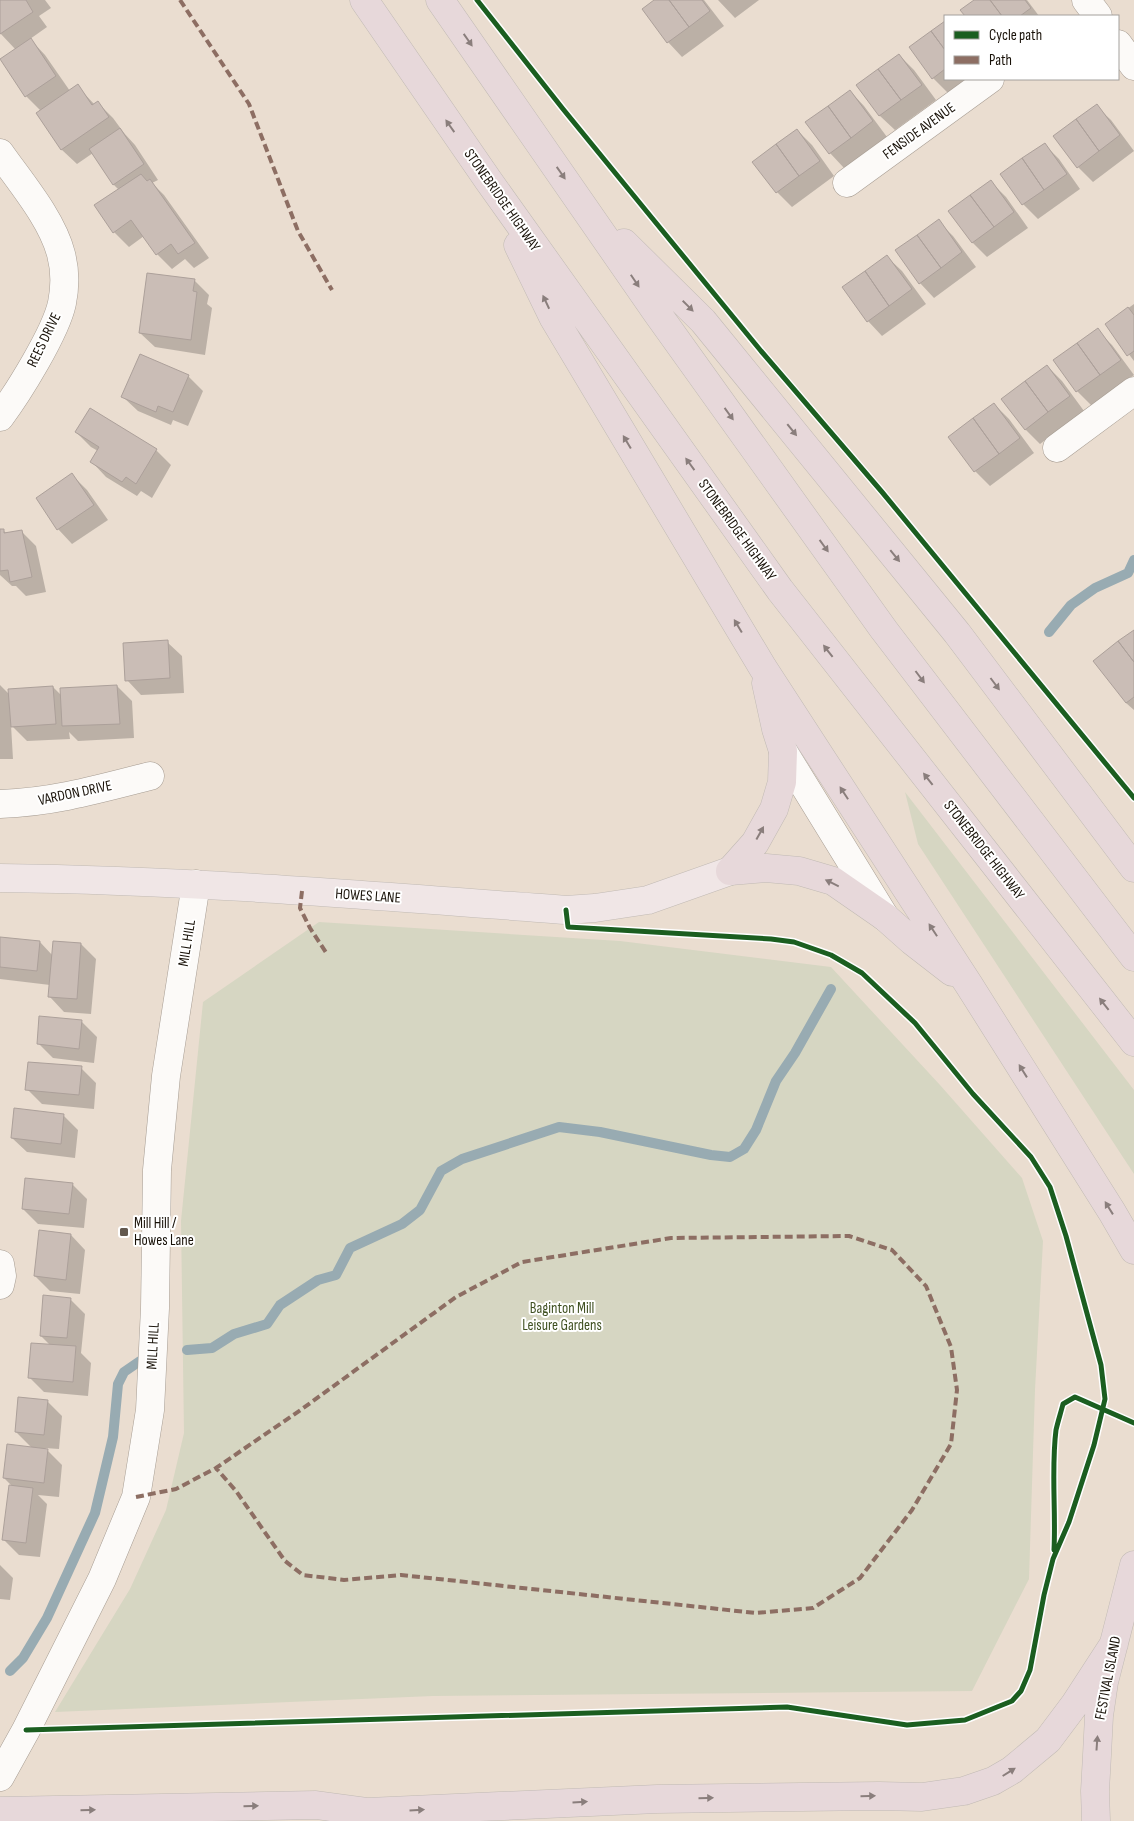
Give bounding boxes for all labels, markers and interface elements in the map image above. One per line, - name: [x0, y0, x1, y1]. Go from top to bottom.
- legend: [944, 15, 1119, 80]
- text: Cycle path: [989, 26, 1042, 45]
- one-way arrow: [463, 33, 473, 47]
- text: Path: [989, 51, 1012, 70]
- street label: FENSIDE AVENUE: [879, 98, 959, 164]
- one-way arrow: [445, 119, 455, 132]
- street label: STONEBRIDGE HIGHWAY: [460, 145, 545, 255]
- one-way arrow: [556, 166, 566, 180]
- one-way arrow: [631, 275, 640, 288]
- one-way arrow: [541, 294, 550, 309]
- one-way arrow: [682, 300, 694, 312]
- street label: REES DRIVE: [23, 310, 65, 370]
- one-way arrow: [724, 407, 734, 421]
- one-way arrow: [786, 424, 798, 436]
- one-way arrow: [623, 435, 632, 448]
- one-way arrow: [685, 458, 696, 471]
- street label: STONEBRIDGE HIGHWAY: [694, 476, 781, 585]
- one-way arrow: [819, 539, 829, 553]
- one-way arrow: [889, 550, 900, 563]
- one-way arrow: [733, 620, 742, 633]
- one-way arrow: [823, 645, 834, 658]
- one-way arrow: [915, 670, 925, 684]
- one-way arrow: [990, 677, 1001, 690]
- one-way arrow: [923, 773, 934, 786]
- street label: VARDON DRIVE: [36, 776, 114, 810]
- one-way arrow: [839, 787, 849, 800]
- street label: STONEBRIDGE HIGHWAY: [939, 797, 1029, 904]
- one-way arrow: [756, 826, 764, 841]
- one-way arrow: [825, 878, 840, 887]
- street label: HOWES LANE: [335, 884, 401, 908]
- street label: MILL HILL: [174, 918, 200, 968]
- one-way arrow: [928, 923, 937, 936]
- one-way arrow: [1099, 997, 1109, 1010]
- one-way arrow: [1018, 1064, 1027, 1077]
- one-way arrow: [1105, 1202, 1114, 1215]
- place label: Mill Hill / Howes Lane: [134, 1214, 194, 1250]
- marker: Mill Hill / Howes Lane: [118, 1226, 130, 1238]
- park label: Baginton Mill Leisure Gardens: [522, 1299, 602, 1335]
- street label: MILL HILL: [142, 1322, 164, 1370]
- street label: FESTIVAL ISLAND: [1091, 1635, 1125, 1721]
- one-way arrow: [1094, 1735, 1102, 1751]
- one-way arrow: [1002, 1767, 1015, 1776]
- one-way arrow: [860, 1792, 876, 1800]
- one-way arrow: [698, 1794, 714, 1802]
- one-way arrow: [572, 1798, 588, 1806]
- one-way arrow: [243, 1802, 259, 1810]
- one-way arrow: [81, 1805, 97, 1813]
- one-way arrow: [409, 1805, 425, 1813]

